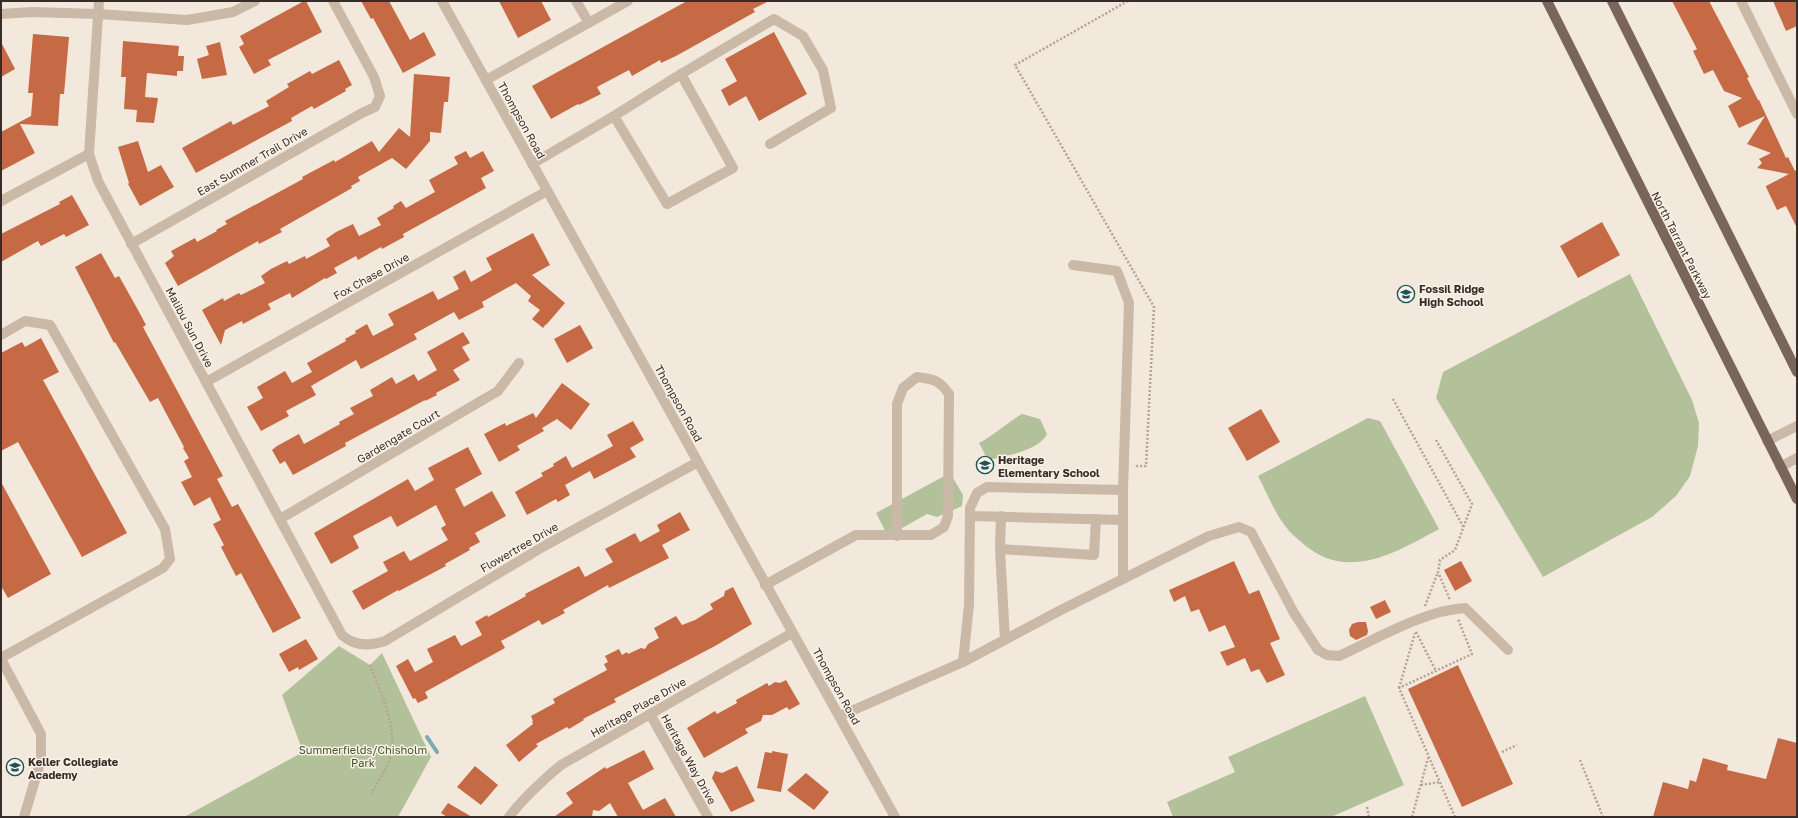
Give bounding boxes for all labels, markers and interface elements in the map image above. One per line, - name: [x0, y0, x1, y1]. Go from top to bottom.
- street label: Thompson Road: [496, 79, 548, 161]
- street label: East Summer Trail Drive: [195, 124, 309, 198]
- street label: North Tarrant Parkway: [1649, 189, 1715, 301]
- street label: Fox Chase Drive: [331, 250, 411, 302]
- place label: Fossil Ridge High School: [1419, 282, 1485, 308]
- school or university icon: Fossil Ridge High School: [1396, 284, 1416, 304]
- street label: Malibu Sun Drive: [163, 285, 217, 369]
- street label: Thompson Road: [653, 362, 705, 444]
- street label: Gardengate Court: [354, 406, 442, 466]
- place label: Heritage Elementary School: [998, 453, 1100, 479]
- school or university icon: Heritage Elementary School: [975, 455, 995, 475]
- street label: Flowertree Drive: [478, 519, 560, 575]
- street label: Thompson Road: [811, 645, 863, 727]
- street label: Heritage Place Drive: [588, 674, 688, 740]
- street label: Heritage Way Drive: [659, 712, 719, 806]
- park label: Summerfields/Chisholm Park: [299, 743, 427, 769]
- place label: Keller Collegiate Academy: [28, 755, 119, 781]
- school or university icon: Keller Collegiate Academy: [5, 757, 25, 777]

